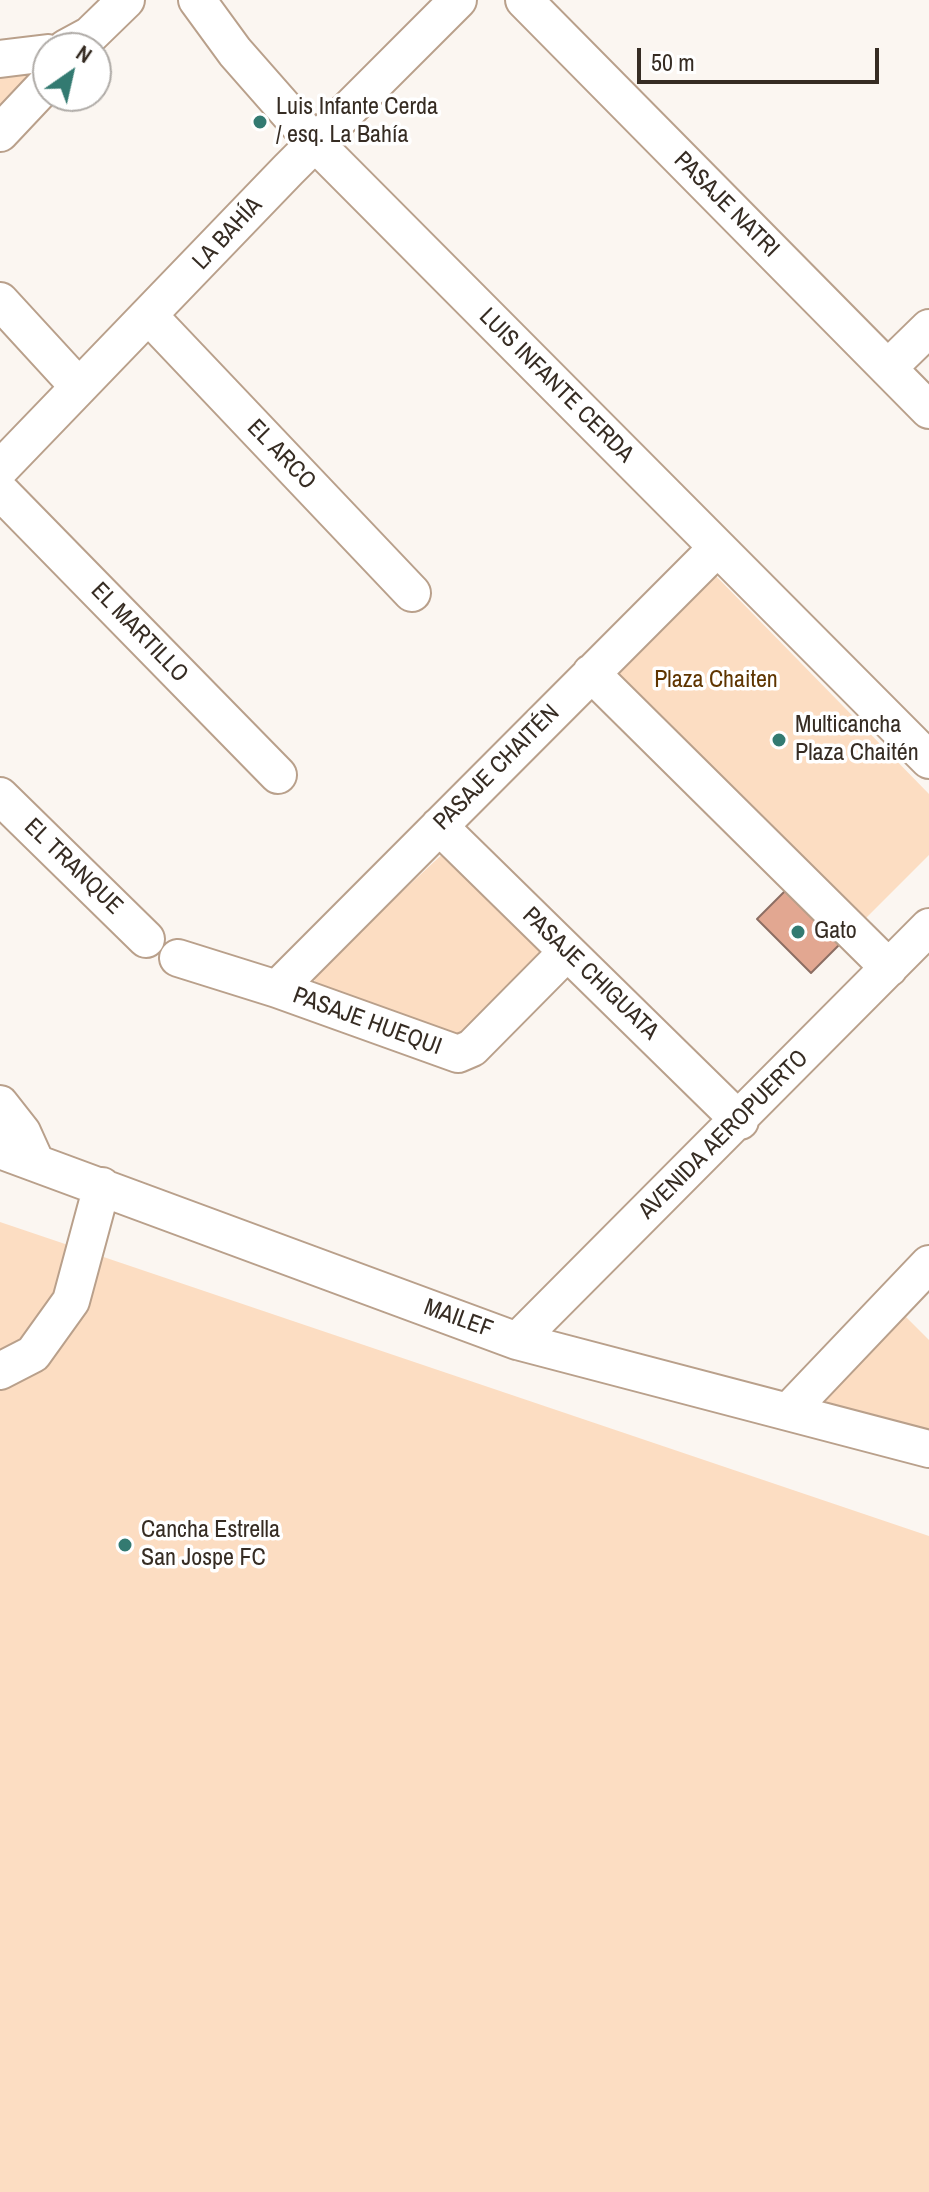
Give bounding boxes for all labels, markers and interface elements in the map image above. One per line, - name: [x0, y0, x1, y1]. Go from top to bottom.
- north arrow: [32, 32, 112, 112]
- scale bar: [641, 32, 883, 82]
- text: N: [71, 38, 98, 70]
- text: 50 m: [651, 46, 695, 78]
- place label: Luis Infante Cerda / esq. La Bahía: [276, 94, 438, 150]
- marker: Luis Infante Cerda / esq. La Bahía: [251, 113, 269, 131]
- street label: PASAJE NATRI: [667, 146, 785, 264]
- street label: LA BAHÍA: [187, 192, 269, 276]
- street label: LUIS INFANTE CERDA: [473, 303, 639, 469]
- street label: EL ARCO: [241, 414, 321, 496]
- street label: EL MARTILLO: [84, 577, 194, 689]
- park label: Plaza Chaiten: [654, 667, 778, 695]
- street label: PASAJE CHAITÉN: [428, 699, 566, 837]
- place label: Multicancha Plaza Chaitén: [795, 712, 919, 768]
- marker: Multicancha Plaza Chaitén: [770, 731, 788, 749]
- street label: EL TRANQUE: [18, 813, 128, 921]
- street label: PASAJE CHIGUATA: [516, 902, 664, 1046]
- place label: Gato: [814, 918, 857, 946]
- marker: Gato: [789, 923, 807, 941]
- street label: PASAJE HUEQUI: [289, 982, 445, 1062]
- street label: AVENIDA AEROPUERTO: [633, 1044, 815, 1226]
- street label: MAILEF: [420, 1293, 496, 1345]
- place label: Cancha Estrella San Jospe FC: [141, 1517, 280, 1573]
- marker: Cancha Estrella San Jospe FC: [116, 1536, 134, 1554]

